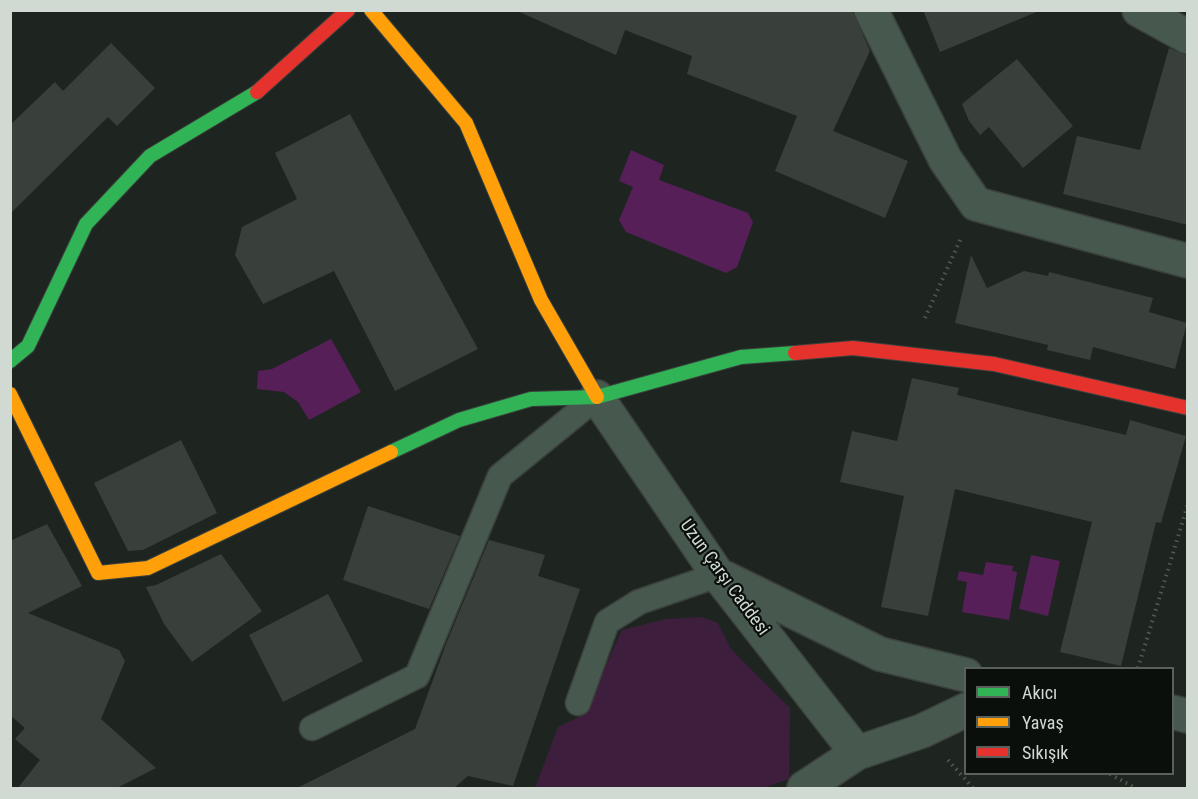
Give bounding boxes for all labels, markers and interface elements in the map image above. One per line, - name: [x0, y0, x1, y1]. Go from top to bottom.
- street label: Uzun Çarşı Caddesi: [675, 516, 773, 640]
- legend: [964, 667, 1174, 775]
- text: Akıcı: [1022, 682, 1057, 703]
- text: Yavaş: [1022, 712, 1064, 733]
- text: Sıkışık: [1022, 742, 1068, 763]

